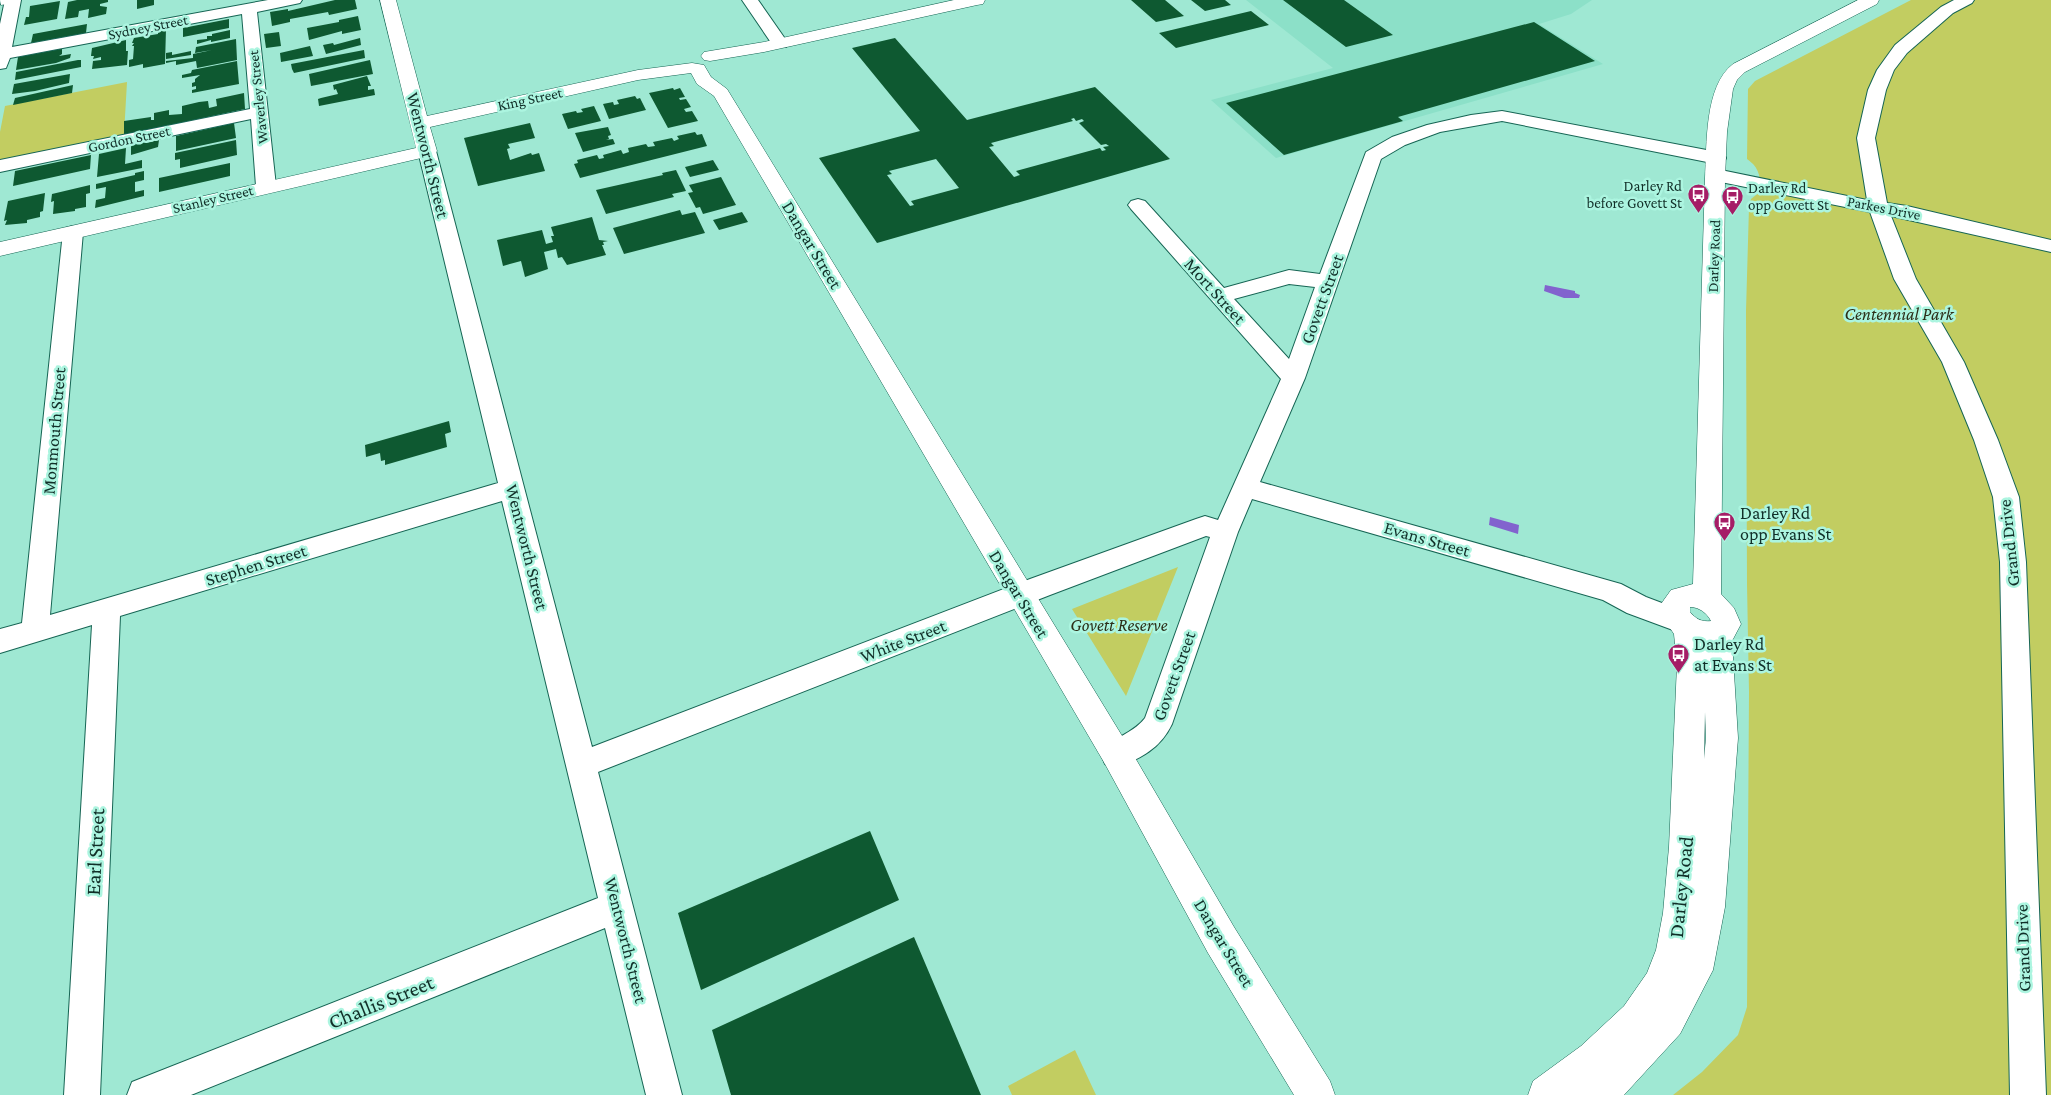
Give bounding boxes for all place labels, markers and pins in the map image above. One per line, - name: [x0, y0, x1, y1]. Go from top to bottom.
- place label: Darley Rd before Govett St: [1586, 178, 1683, 211]
- place label: Darley Rd opp Govett St: [1748, 180, 1830, 214]
- bus stop icon: Darley Rd before Govett St: [1686, 183, 1710, 214]
- bus stop icon: Darley Rd opp Govett St: [1720, 185, 1744, 216]
- place label: Darley Rd opp Evans St: [1740, 503, 1833, 544]
- bus stop icon: Darley Rd opp Evans St: [1712, 511, 1736, 542]
- place label: Darley Rd at Evans St: [1694, 634, 1773, 675]
- bus stop icon: Darley Rd at Evans St: [1666, 642, 1690, 673]

